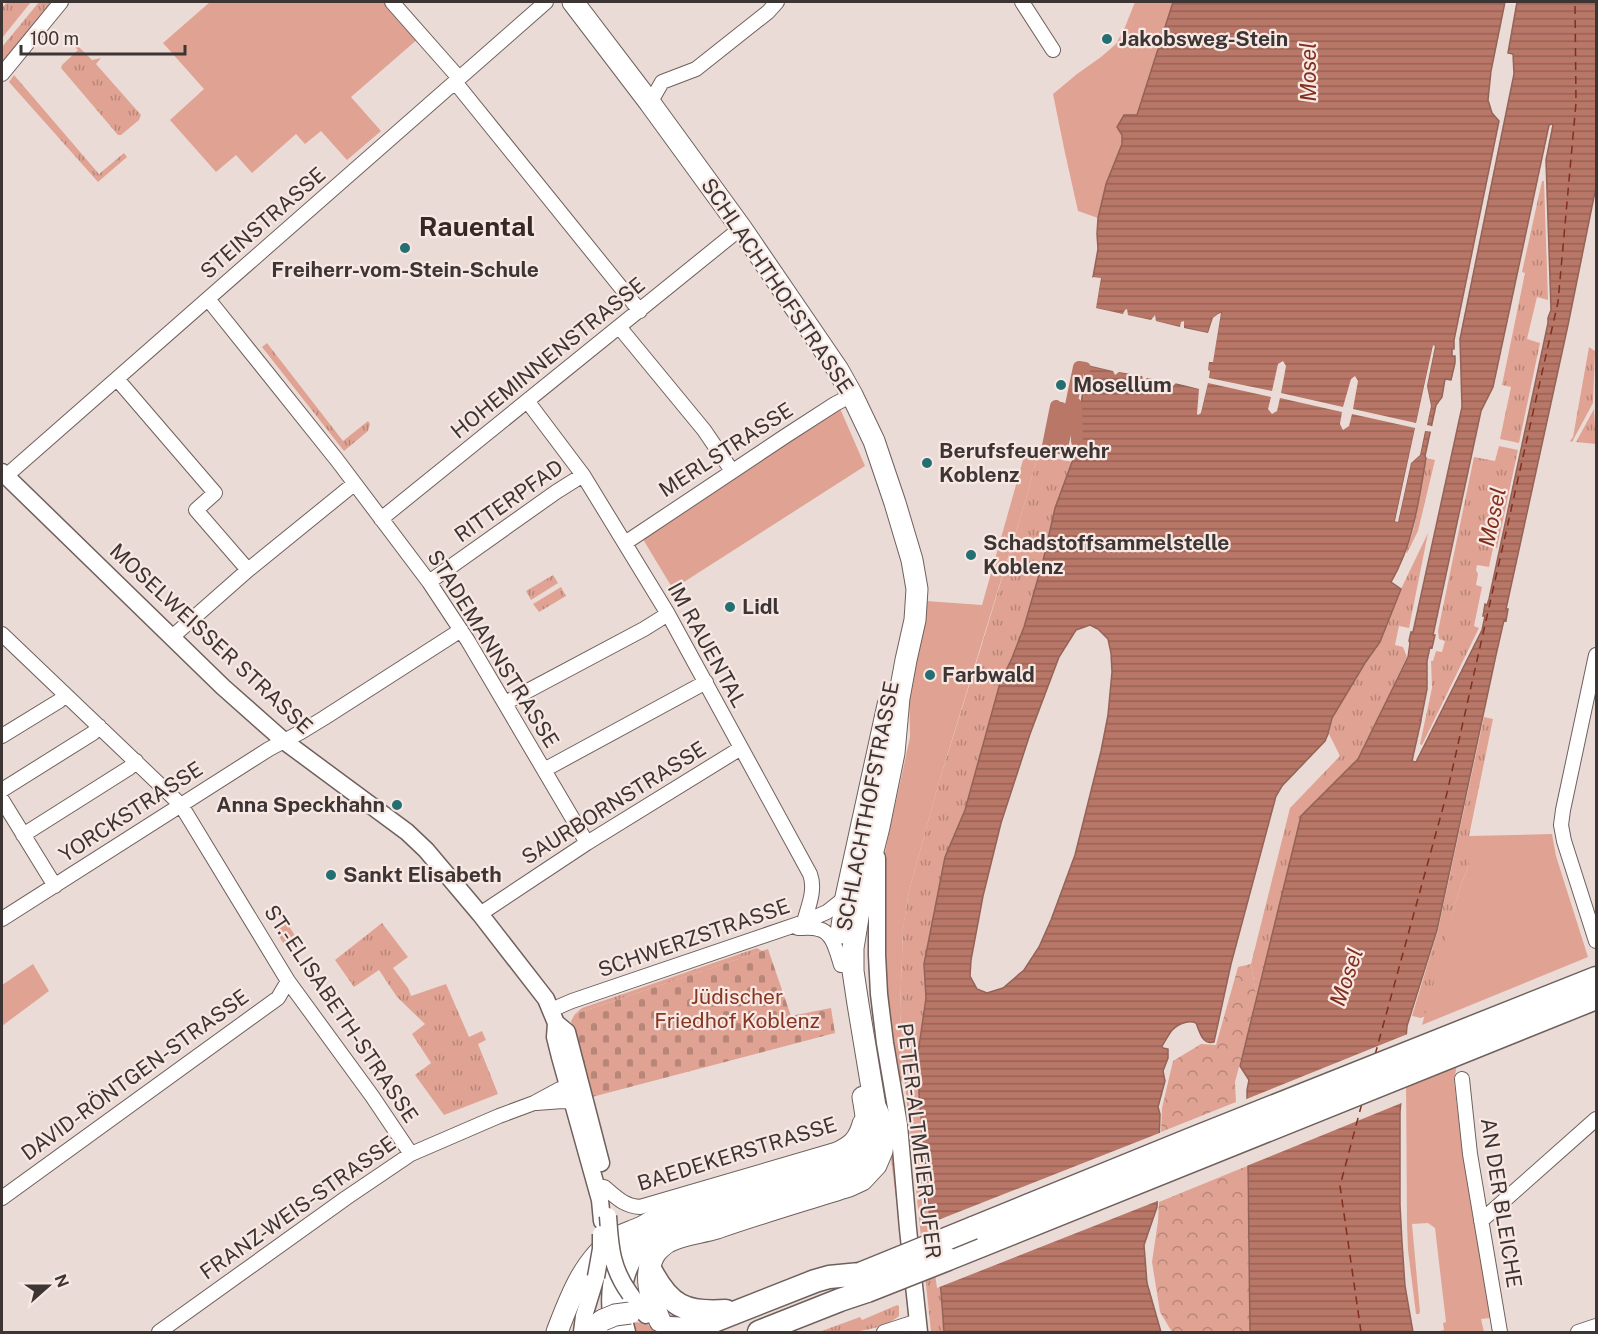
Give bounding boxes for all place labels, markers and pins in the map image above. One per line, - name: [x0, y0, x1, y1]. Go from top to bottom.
- place label: Jakobsweg-Stein: [1119, 26, 1288, 51]
- marker: Jakobsweg-Stein: [1100, 32, 1114, 46]
- marker: Freiherr-vom-Stein-Schule: [398, 241, 412, 255]
- place label: Freiherr-vom-Stein-Schule: [271, 257, 539, 282]
- place label: Mosellum: [1073, 372, 1172, 397]
- marker: Mosellum: [1054, 378, 1068, 392]
- place label: Berufsfeuerwehr Koblenz: [939, 438, 1110, 487]
- marker: Berufsfeuerwehr Koblenz: [920, 456, 934, 470]
- place label: Schadstoffsammelstelle Koblenz: [983, 530, 1229, 579]
- marker: Schadstoffsammelstelle Koblenz: [964, 548, 978, 562]
- place label: Lidl: [742, 594, 780, 619]
- marker: Lidl: [723, 600, 737, 614]
- place label: Farbwald: [942, 662, 1035, 687]
- marker: Farbwald: [923, 668, 937, 682]
- place label: Anna Speckhahn: [216, 792, 385, 817]
- marker: Anna Speckhahn: [390, 798, 404, 812]
- place label: Sankt Elisabeth: [343, 862, 502, 887]
- marker: Sankt Elisabeth: [324, 868, 338, 882]

